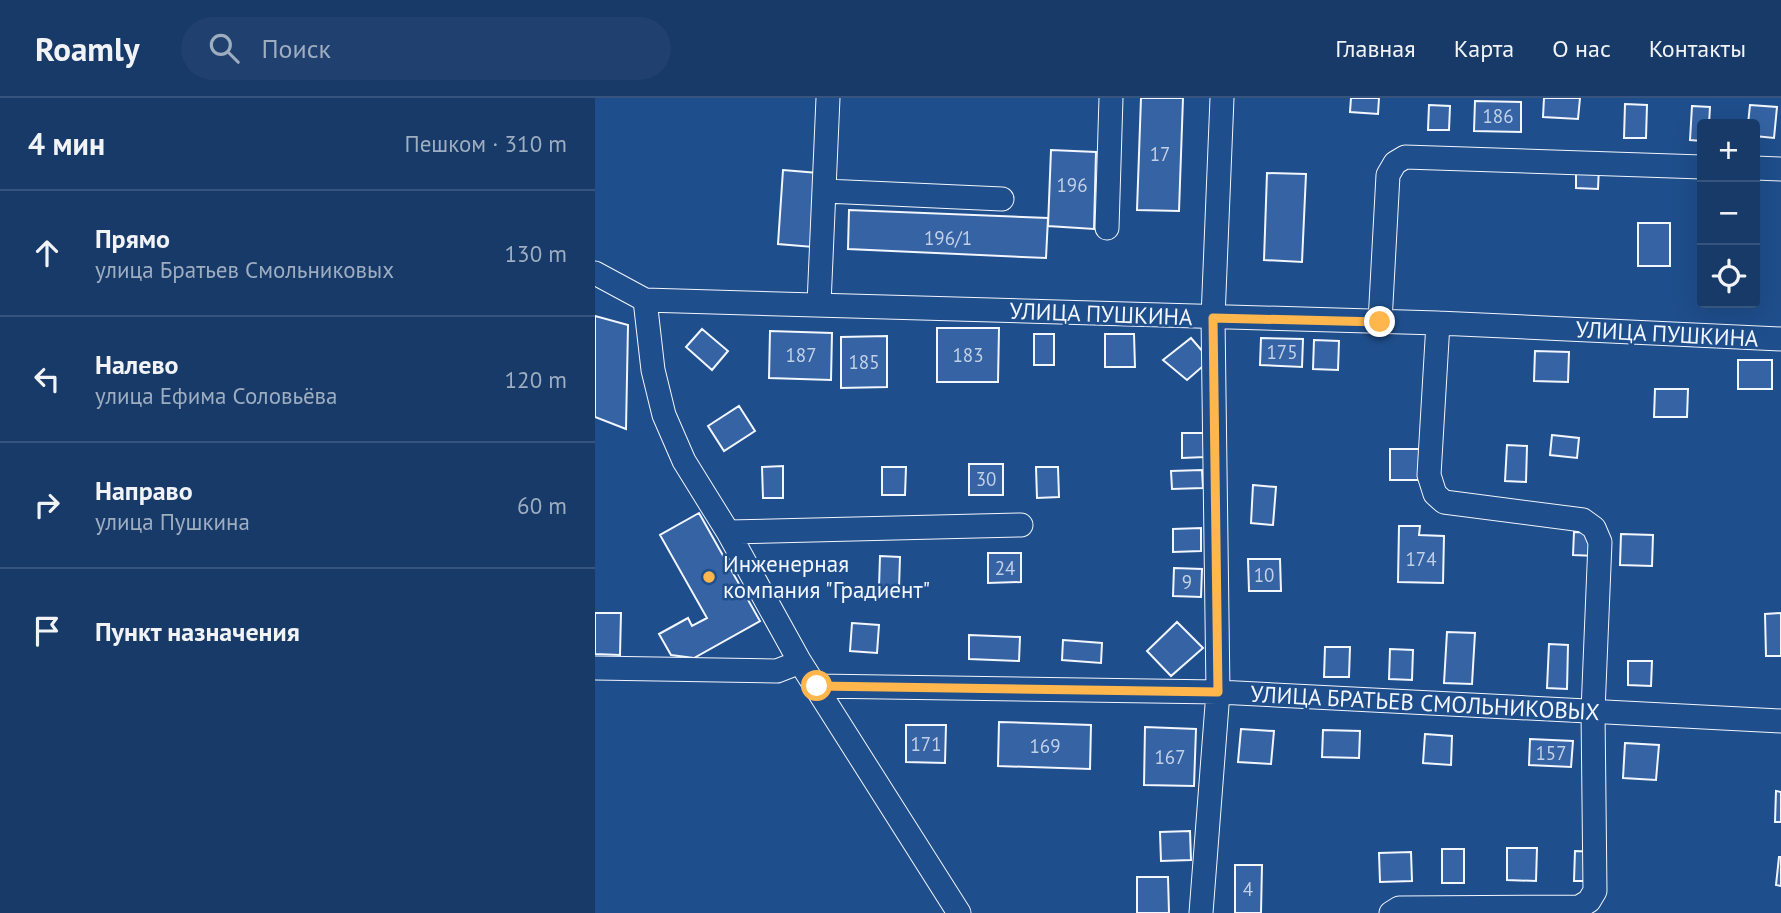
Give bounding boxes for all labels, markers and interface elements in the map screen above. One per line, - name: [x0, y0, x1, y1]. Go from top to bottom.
- search box: [181, 17, 671, 80]
- text: Roamly: [35, 27, 139, 70]
- icon: search: [205, 29, 243, 67]
- text: Поиск: [261, 32, 331, 65]
- text: Главная: [1335, 33, 1416, 64]
- text: Карта: [1454, 33, 1514, 64]
- text: О нас: [1552, 33, 1611, 64]
- text: Контакты: [1649, 33, 1746, 64]
- house number: 186: [1482, 104, 1514, 128]
- map controls: [1697, 119, 1760, 308]
- button: +: [1697, 119, 1760, 182]
- text: 4 мин: [28, 124, 105, 163]
- text: Пешком · 310 m: [404, 129, 567, 158]
- house number: 17: [1150, 142, 1170, 166]
- house number: 196: [1056, 173, 1088, 197]
- button: −: [1697, 182, 1760, 245]
- text: Прямо: [95, 222, 170, 255]
- house number: 196/1: [924, 226, 972, 250]
- icon: ahead: [28, 234, 66, 272]
- text: 130 m: [505, 239, 567, 268]
- button: locate: [1697, 245, 1760, 308]
- text: улица Братьев Смольниковых: [95, 255, 394, 284]
- street label: УЛИЦА ПУШКИНА: [1009, 296, 1194, 331]
- route end: [1364, 306, 1395, 337]
- street label: УЛИЦА ПУШКИНА: [1575, 314, 1760, 353]
- house number: 175: [1266, 340, 1298, 364]
- house number: 187: [785, 343, 817, 367]
- house number: 183: [952, 343, 984, 367]
- text: Налево: [95, 348, 179, 381]
- house number: 185: [848, 350, 880, 374]
- icon: left: [28, 360, 66, 398]
- text: 120 m: [505, 365, 567, 394]
- text: улица Ефима Соловьёва: [95, 381, 337, 410]
- house number: 30: [976, 467, 996, 491]
- text: Направо: [95, 474, 193, 507]
- icon: right: [28, 486, 66, 524]
- text: 60 m: [517, 491, 567, 520]
- text: улица Пушкина: [95, 507, 250, 536]
- house number: 174: [1405, 547, 1437, 571]
- place label: Инженерная компания "Градиент": [723, 549, 930, 604]
- house number: 24: [995, 556, 1015, 580]
- house number: 10: [1254, 563, 1274, 587]
- marker: Инженерная компания "Градиент": [701, 569, 717, 585]
- house number: 9: [1182, 570, 1192, 594]
- icon: arrive: [28, 612, 66, 650]
- text: Пункт назначения: [95, 615, 300, 648]
- route start: [801, 670, 832, 701]
- street label: УЛИЦА БРАТЬЕВ СМОЛЬНИКОВЫХ: [1250, 679, 1600, 726]
- house number: 171: [910, 732, 942, 756]
- house number: 169: [1029, 734, 1061, 758]
- house number: 157: [1535, 741, 1567, 765]
- house number: 167: [1154, 745, 1186, 769]
- house number: 4: [1243, 877, 1253, 901]

